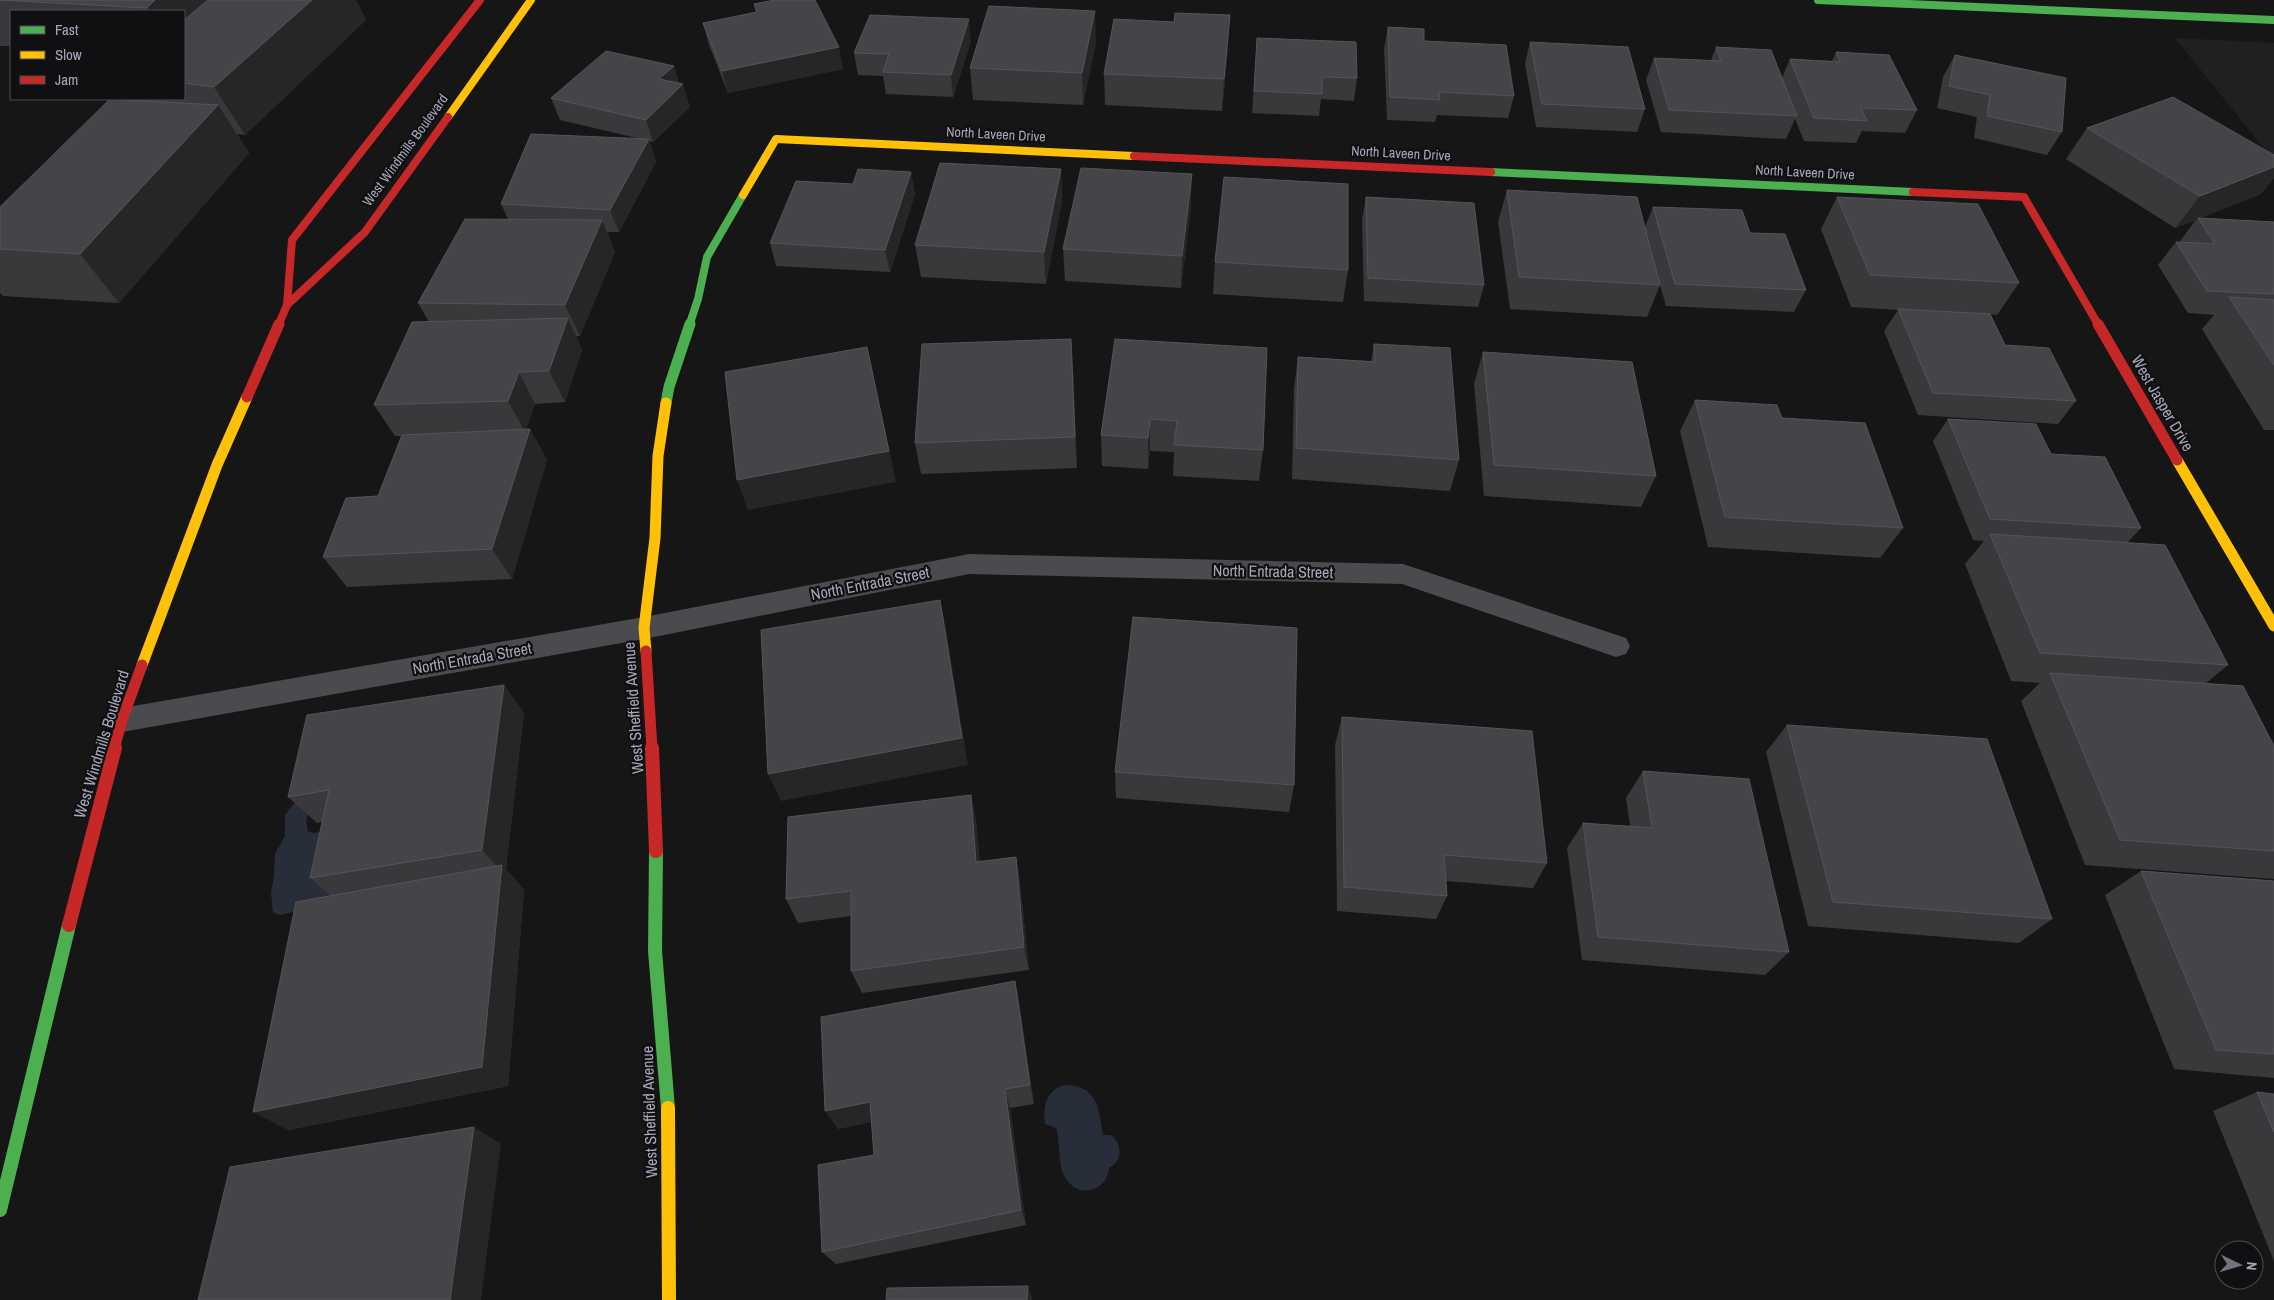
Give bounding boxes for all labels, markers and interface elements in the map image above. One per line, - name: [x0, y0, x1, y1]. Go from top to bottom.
- legend: [10, 10, 185, 100]
- text: Fast: [55, 19, 79, 40]
- text: Slow: [55, 44, 82, 65]
- text: Jam: [55, 69, 78, 90]
- street label: West Windmills Boulevard: [358, 90, 452, 210]
- street label: North Laveen Drive: [946, 122, 1046, 146]
- street label: North Laveen Drive: [1351, 141, 1451, 165]
- street label: North Laveen Drive: [1755, 160, 1855, 184]
- street label: West Jasper Drive: [2127, 351, 2199, 455]
- street label: North Entrada Street: [1213, 559, 1334, 583]
- street label: North Entrada Street: [809, 561, 932, 605]
- street label: North Entrada Street: [411, 637, 534, 679]
- street label: West Sheffield Avenue: [617, 641, 649, 775]
- street label: West Windmills Boulevard: [68, 667, 134, 821]
- street label: West Sheffield Avenue: [636, 1046, 662, 1178]
- north arrow: [2214, 1240, 2264, 1290]
- text: N: [2243, 1261, 2261, 1271]

